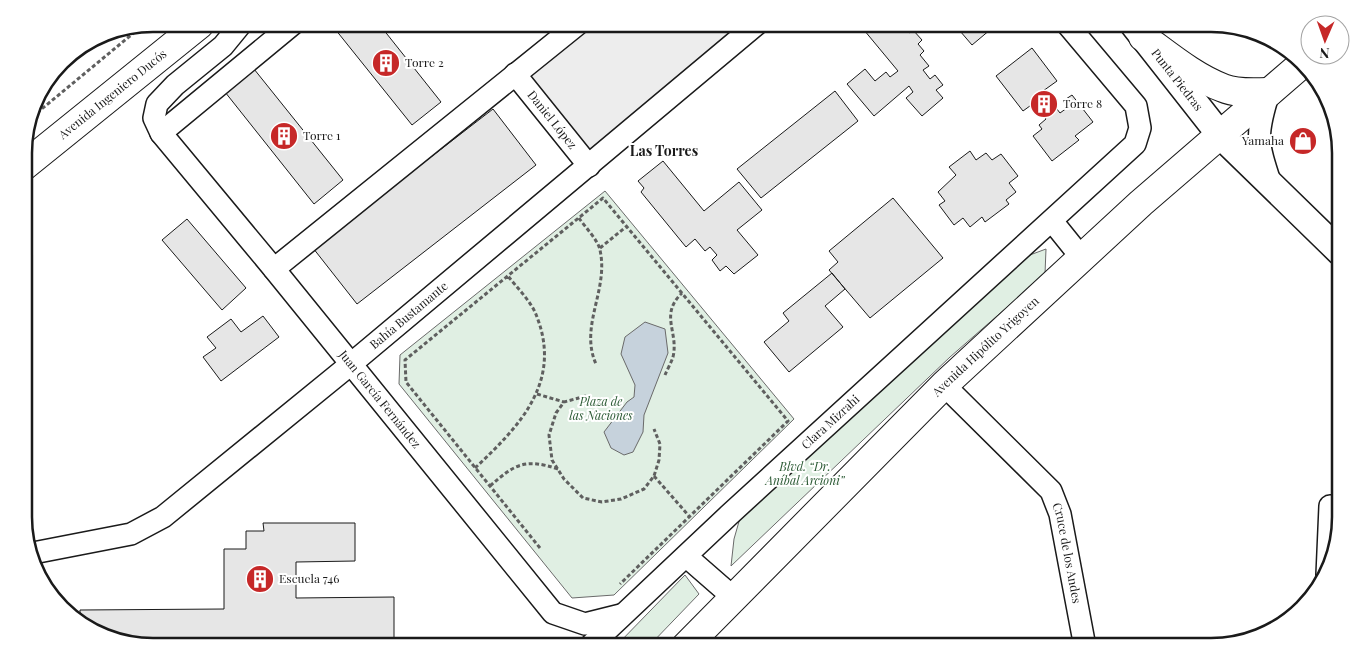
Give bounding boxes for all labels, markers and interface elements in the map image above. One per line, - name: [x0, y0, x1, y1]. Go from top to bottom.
- north arrow: [1300, 15, 1350, 65]
- text: N: [1319, 44, 1330, 63]
- street label: Avenida Ingeniero Ducós: [54, 45, 169, 143]
- street label: Punta Piedras: [1148, 45, 1207, 113]
- building icon: Torre 2: [371, 48, 401, 78]
- place label: Torre 2: [405, 54, 444, 70]
- street label: Daniel López: [525, 87, 581, 152]
- building icon: Torre 8: [1029, 89, 1059, 119]
- place label: Torre 8: [1063, 95, 1102, 111]
- building icon: Torre 1: [269, 121, 299, 151]
- shop icon: Yamaha: [1288, 126, 1318, 156]
- place label: Torre 1: [303, 127, 341, 143]
- place label: Yamaha: [1241, 132, 1284, 148]
- district label: Las Torres: [630, 141, 698, 160]
- street label: Bahía Bustamante: [366, 277, 451, 352]
- street label: Avenida Hipólito Yrigoyen: [928, 293, 1042, 400]
- street label: Juan García Fernández: [335, 346, 425, 451]
- street label: Clara Mizrahi: [797, 390, 863, 452]
- park label: Plaza de las Naciones: [569, 393, 633, 423]
- park label: Blvd. “Dr. Aníbal Arcioni”: [763, 458, 846, 488]
- street label: Cruce de los Andes: [1049, 500, 1086, 605]
- building icon: Escuela 746: [245, 564, 275, 594]
- place label: Escuela 746: [279, 570, 339, 586]

